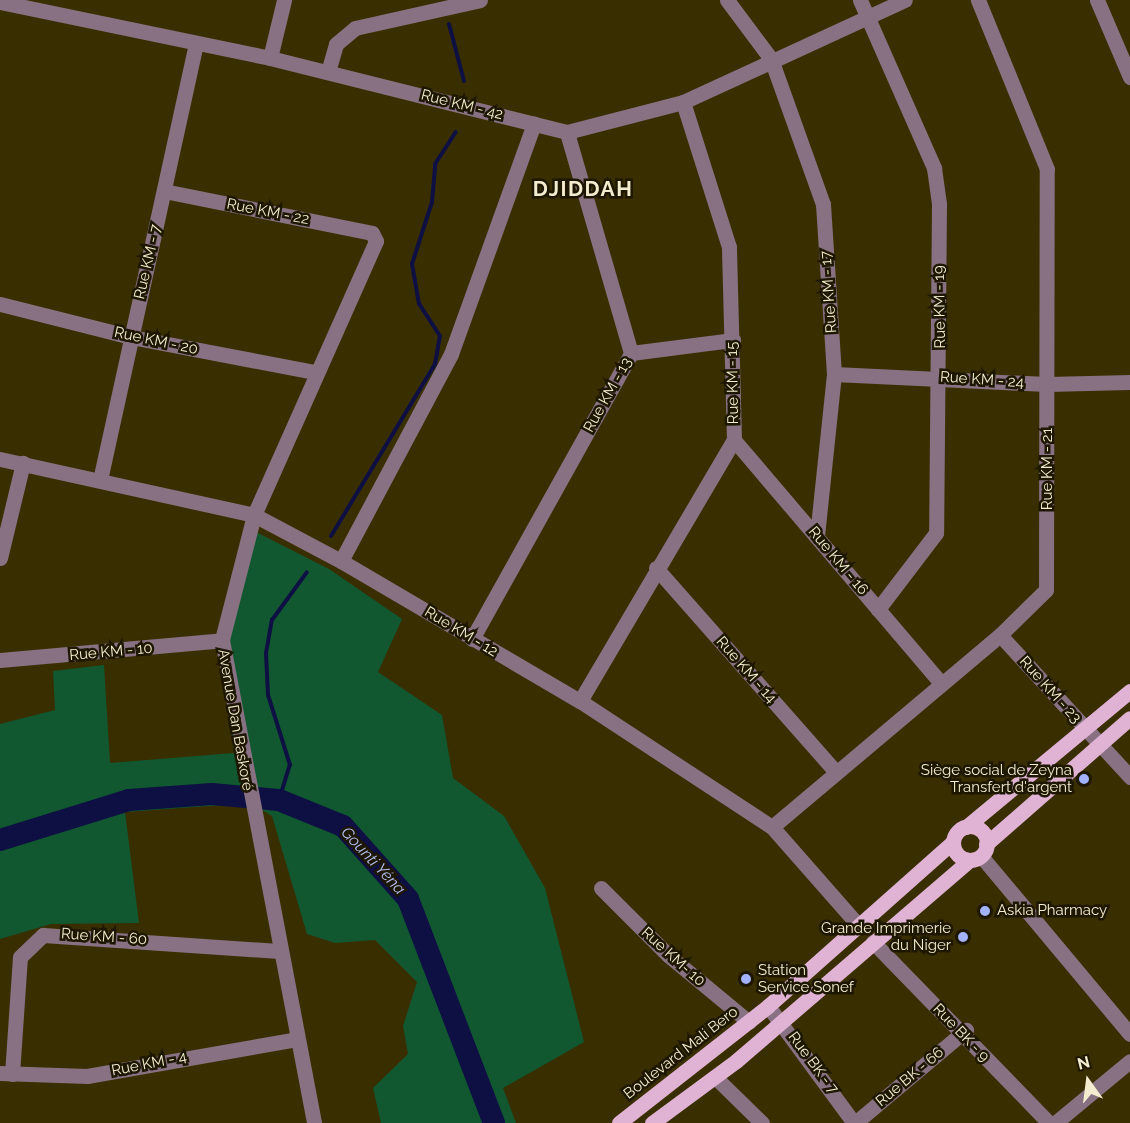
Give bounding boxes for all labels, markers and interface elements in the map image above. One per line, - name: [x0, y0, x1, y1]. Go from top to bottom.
- street label: Rue KM - 42: [419, 86, 505, 124]
- district label: DJIDDAH: [533, 176, 633, 202]
- street label: Rue KM - 22: [225, 195, 311, 229]
- street label: Rue KM - 7: [131, 223, 165, 301]
- street label: Rue KM - 17: [817, 250, 841, 334]
- street label: Rue KM - 19: [930, 265, 950, 349]
- street label: Rue KM - 20: [113, 323, 199, 359]
- street label: Rue KM - 15: [723, 342, 743, 424]
- street label: Rue KM - 13: [580, 355, 636, 435]
- street label: Rue KM - 24: [939, 368, 1025, 392]
- street label: Rue KM - 21: [1039, 428, 1057, 510]
- street label: Rue KM - 16: [804, 523, 872, 599]
- street label: Rue KM - 12: [421, 603, 501, 661]
- street label: Rue KM - 14: [712, 633, 780, 707]
- street label: Rue KM - 10: [69, 639, 153, 665]
- street label: Avenue Dan Baskoré: [214, 648, 256, 792]
- street label: Rue KM - 23: [1015, 653, 1085, 727]
- place label: Siège social de Zeyna Transfert d'argent: [920, 761, 1072, 796]
- marker: Siège social de Zeyna Transfert d'argent: [1077, 772, 1091, 786]
- water label: Gounti Yéna: [337, 823, 409, 899]
- place label: Askia Pharmacy: [997, 902, 1107, 920]
- marker: Askia Pharmacy: [978, 904, 992, 918]
- place label: Grande Imprimerie du Niger: [821, 919, 951, 954]
- street label: Rue KM- 10: [637, 924, 709, 990]
- street label: Rue KM - 60: [60, 925, 148, 949]
- marker: Grande Imprimerie du Niger: [956, 930, 970, 944]
- place label: Station Service Sonef: [758, 961, 854, 996]
- marker: Station Service Sonef: [739, 972, 753, 986]
- street label: Rue BK - 9: [929, 1000, 993, 1066]
- street label: Boulevard Mali Bero: [620, 1003, 742, 1103]
- street label: Rue BK - 7: [784, 1028, 842, 1098]
- street label: Rue BK - 66: [872, 1043, 948, 1111]
- street label: Rue KM - 4: [110, 1048, 188, 1080]
- north arrow: [1058, 1051, 1118, 1111]
- text: N: [1075, 1052, 1092, 1074]

